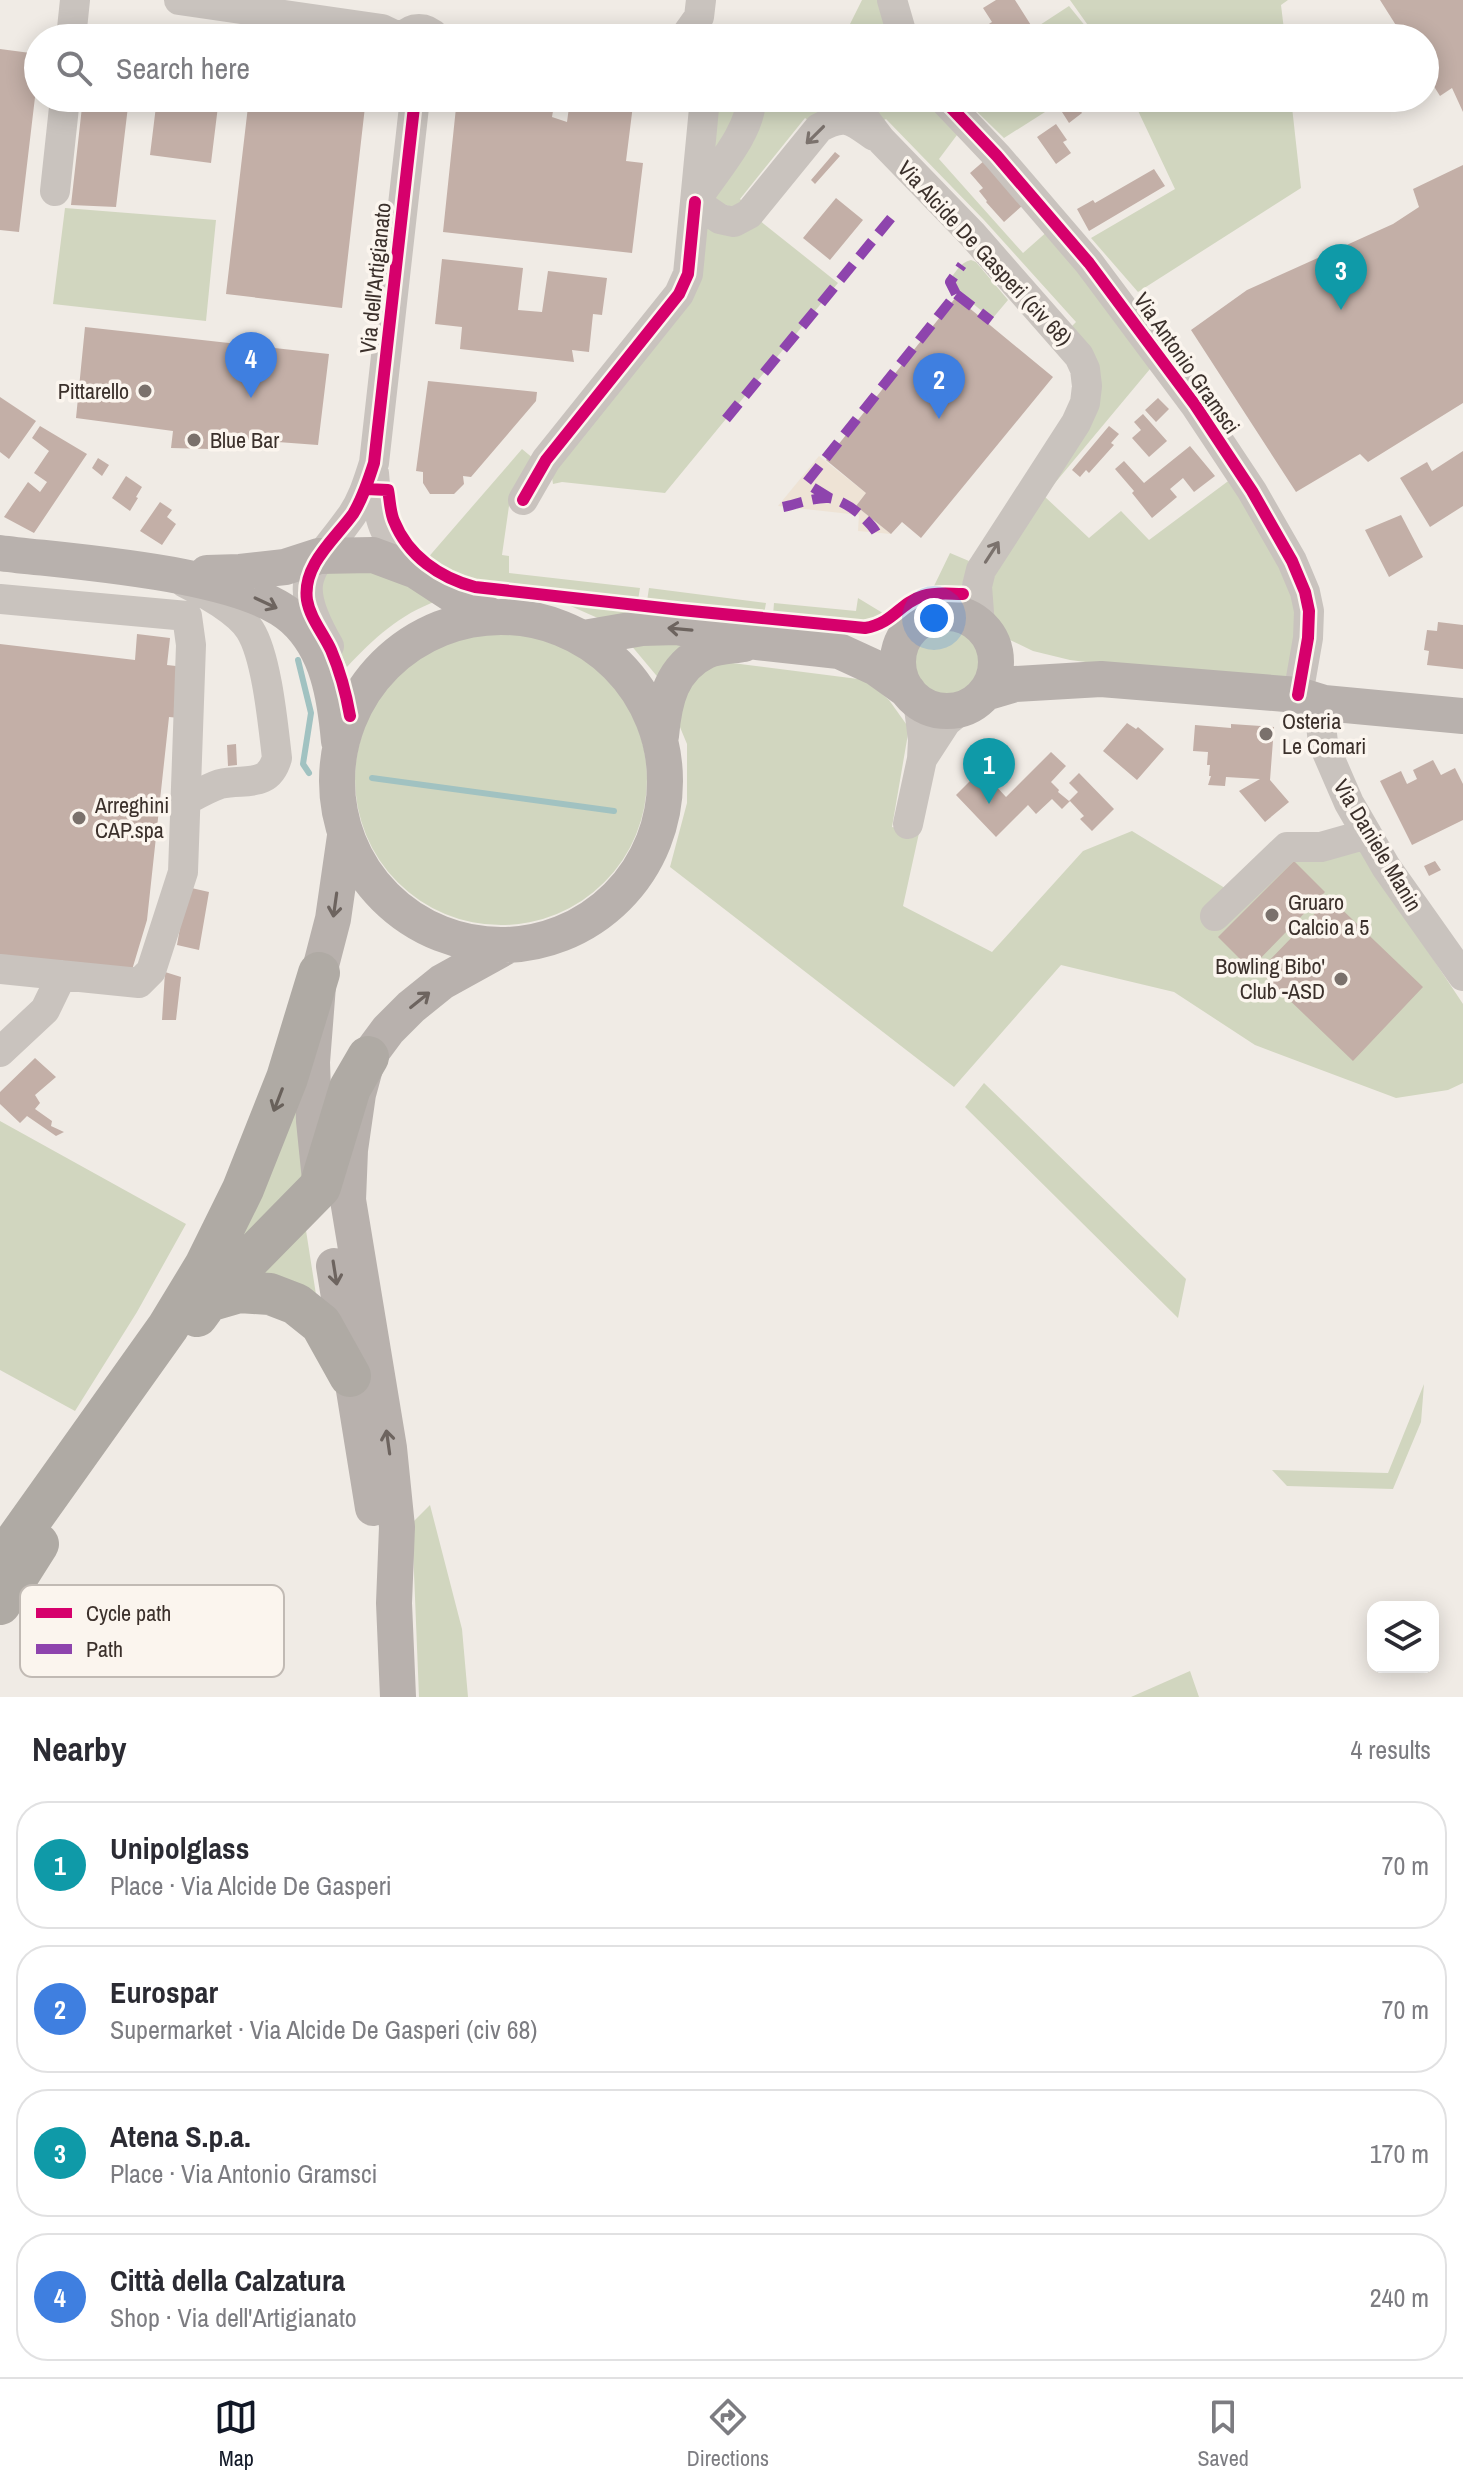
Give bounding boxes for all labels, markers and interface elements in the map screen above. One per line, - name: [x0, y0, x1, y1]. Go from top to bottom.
- search box: [24, 24, 1439, 112]
- icon: search: [52, 46, 96, 90]
- text: Search here: [116, 48, 250, 88]
- one-way arrow: [805, 125, 824, 145]
- street label: Via Alcide De Gasperi (civ 68): [891, 154, 1079, 352]
- street label: Via dell'Artigianato: [352, 201, 398, 355]
- pin: 3: [1315, 244, 1367, 310]
- street label: Via Antonio Gramsci: [1127, 286, 1247, 440]
- pin: 4: [225, 332, 277, 398]
- pin: 2: [913, 353, 965, 419]
- place label: Pittarello: [58, 376, 129, 406]
- marker: Pittarello: [136, 382, 154, 400]
- place label: Blue Bar: [210, 425, 279, 455]
- marker: Blue Bar: [185, 431, 203, 449]
- one-way arrow: [985, 541, 1001, 564]
- one-way arrow: [254, 596, 278, 611]
- your location: [914, 598, 954, 638]
- one-way arrow: [668, 621, 694, 636]
- place label: Osteria Le Comari: [1282, 706, 1366, 761]
- marker: Osteria Le Comari: [1257, 725, 1275, 743]
- pin: 1: [963, 738, 1015, 804]
- street label: Via Daniele Manin: [1327, 773, 1429, 917]
- place label: Arreghini CAP.spa: [94, 790, 169, 845]
- marker: Arreghini CAP.spa: [70, 809, 88, 827]
- place label: Gruaro Calcio a 5: [1288, 887, 1369, 942]
- one-way arrow: [327, 892, 342, 917]
- marker: Gruaro Calcio a 5: [1263, 906, 1281, 924]
- place label: Bowling Bibo' Club -ASD: [1215, 951, 1325, 1006]
- marker: Bowling Bibo' Club -ASD: [1332, 970, 1350, 988]
- one-way arrow: [409, 991, 430, 1009]
- one-way arrow: [270, 1087, 284, 1112]
- one-way arrow: [328, 1260, 343, 1285]
- one-way arrow: [379, 1430, 394, 1455]
- legend: [20, 1585, 284, 1677]
- text: Cycle path: [86, 1598, 171, 1628]
- map controls: [1367, 1601, 1439, 1673]
- button: layers: [1367, 1601, 1439, 1673]
- text: Path: [86, 1634, 123, 1664]
- text: Nearby: [32, 1726, 127, 1772]
- text: 4 results: [1350, 1732, 1431, 1767]
- text: Unipolglass: [110, 1828, 249, 1868]
- text: 1: [54, 1848, 66, 1883]
- text: 70 m: [1382, 1848, 1429, 1883]
- text: Place · Via Alcide De Gasperi: [110, 1868, 392, 1903]
- text: Eurospar: [110, 1972, 218, 2012]
- text: 2: [54, 1992, 66, 2027]
- text: 70 m: [1382, 1992, 1429, 2027]
- text: Supermarket · Via Alcide De Gasperi (civ 68): [110, 2012, 537, 2047]
- text: Atena S.p.a.: [110, 2116, 251, 2156]
- text: 3: [54, 2136, 66, 2171]
- text: 170 m: [1370, 2136, 1429, 2171]
- text: Place · Via Antonio Gramsci: [110, 2156, 378, 2191]
- text: Città della Calzatura: [110, 2260, 345, 2300]
- text: 4: [54, 2280, 66, 2315]
- text: 240 m: [1370, 2280, 1429, 2315]
- text: Shop · Via dell'Artigianato: [110, 2300, 357, 2335]
- tab: Map: [214, 2395, 258, 2473]
- tab: Directions: [687, 2395, 769, 2473]
- tab: Saved: [1198, 2395, 1249, 2473]

